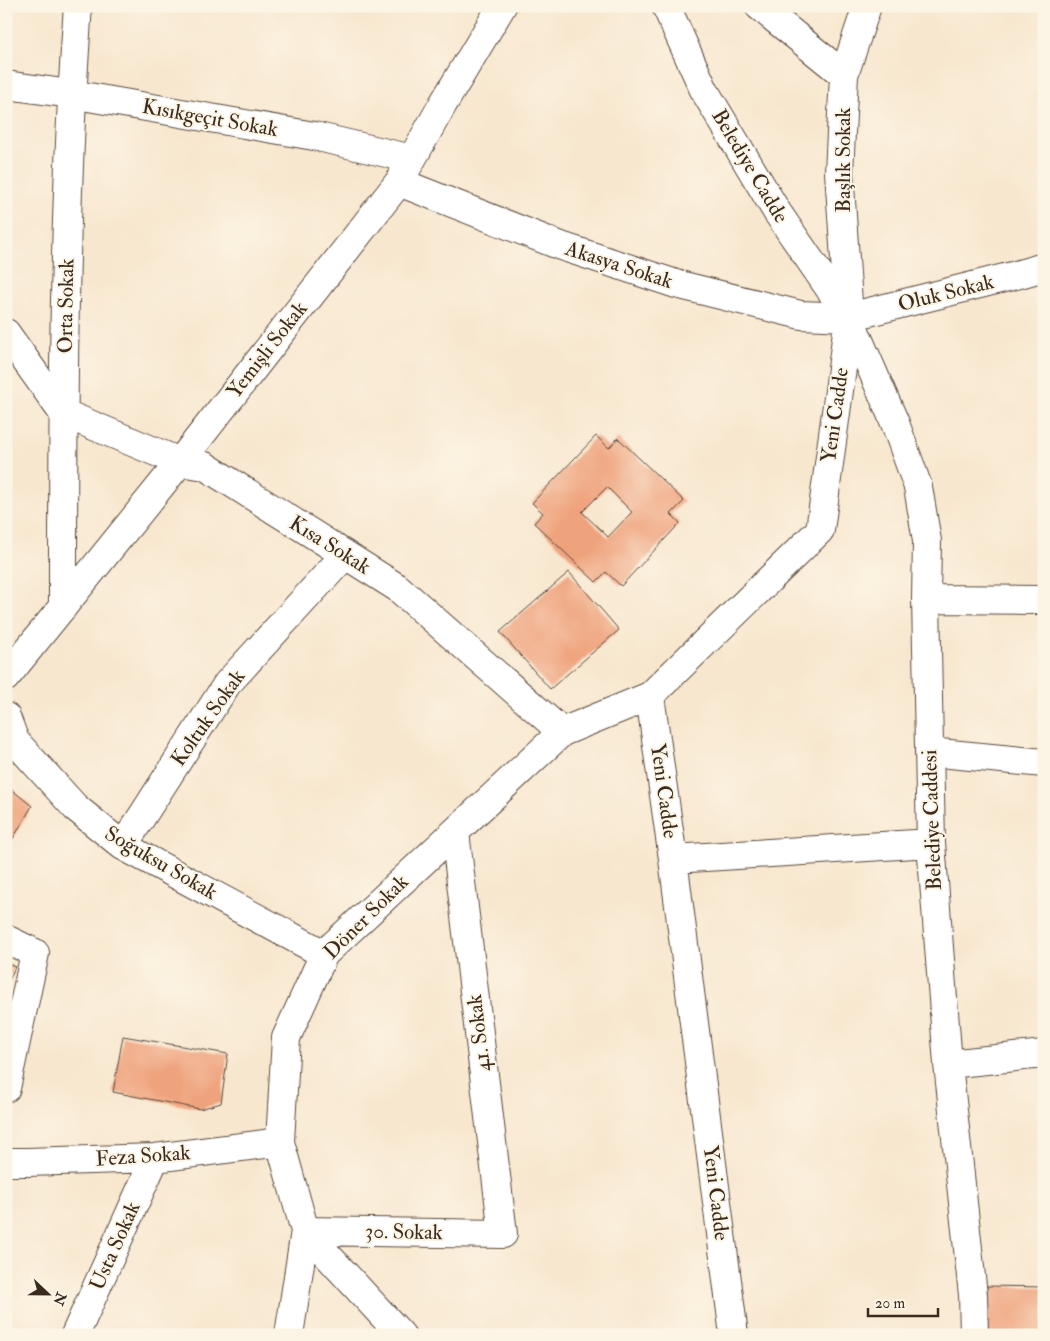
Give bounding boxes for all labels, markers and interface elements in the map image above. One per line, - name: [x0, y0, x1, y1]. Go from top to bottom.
- street label: Kısıkgeçit Sokak: [140, 93, 280, 143]
- street label: Belediye Cadde: [705, 104, 795, 228]
- street label: Başlık Sokak: [830, 107, 857, 213]
- street label: Akasya Sokak: [561, 235, 676, 295]
- street label: Orta Sokak: [52, 258, 80, 354]
- street label: Oluk Sokak: [895, 268, 997, 318]
- street label: Yemişli Sokak: [221, 296, 313, 404]
- street label: Yeni Cadde: [815, 366, 855, 464]
- street label: Kısa Sokak: [284, 509, 376, 581]
- street label: Koltuk Sokak: [165, 664, 251, 772]
- street label: Yeni Cadde: [644, 742, 684, 840]
- street label: Belediye Caddesi: [916, 749, 948, 891]
- street label: Soğuksu Sokak: [100, 820, 222, 906]
- street label: Döner Sokak: [318, 869, 414, 965]
- street label: 41. Sokak: [461, 993, 497, 1073]
- street label: Feza Sokak: [95, 1139, 191, 1173]
- street label: Yeni Cadde: [697, 1144, 735, 1242]
- street label: Usta Sokak: [83, 1197, 147, 1295]
- street label: 30. Sokak: [365, 1218, 443, 1246]
- north arrow: [22, 1268, 72, 1318]
- scale bar: [868, 1286, 938, 1318]
- text: N: [49, 1289, 70, 1308]
- text: 20 m: [875, 1294, 905, 1313]

